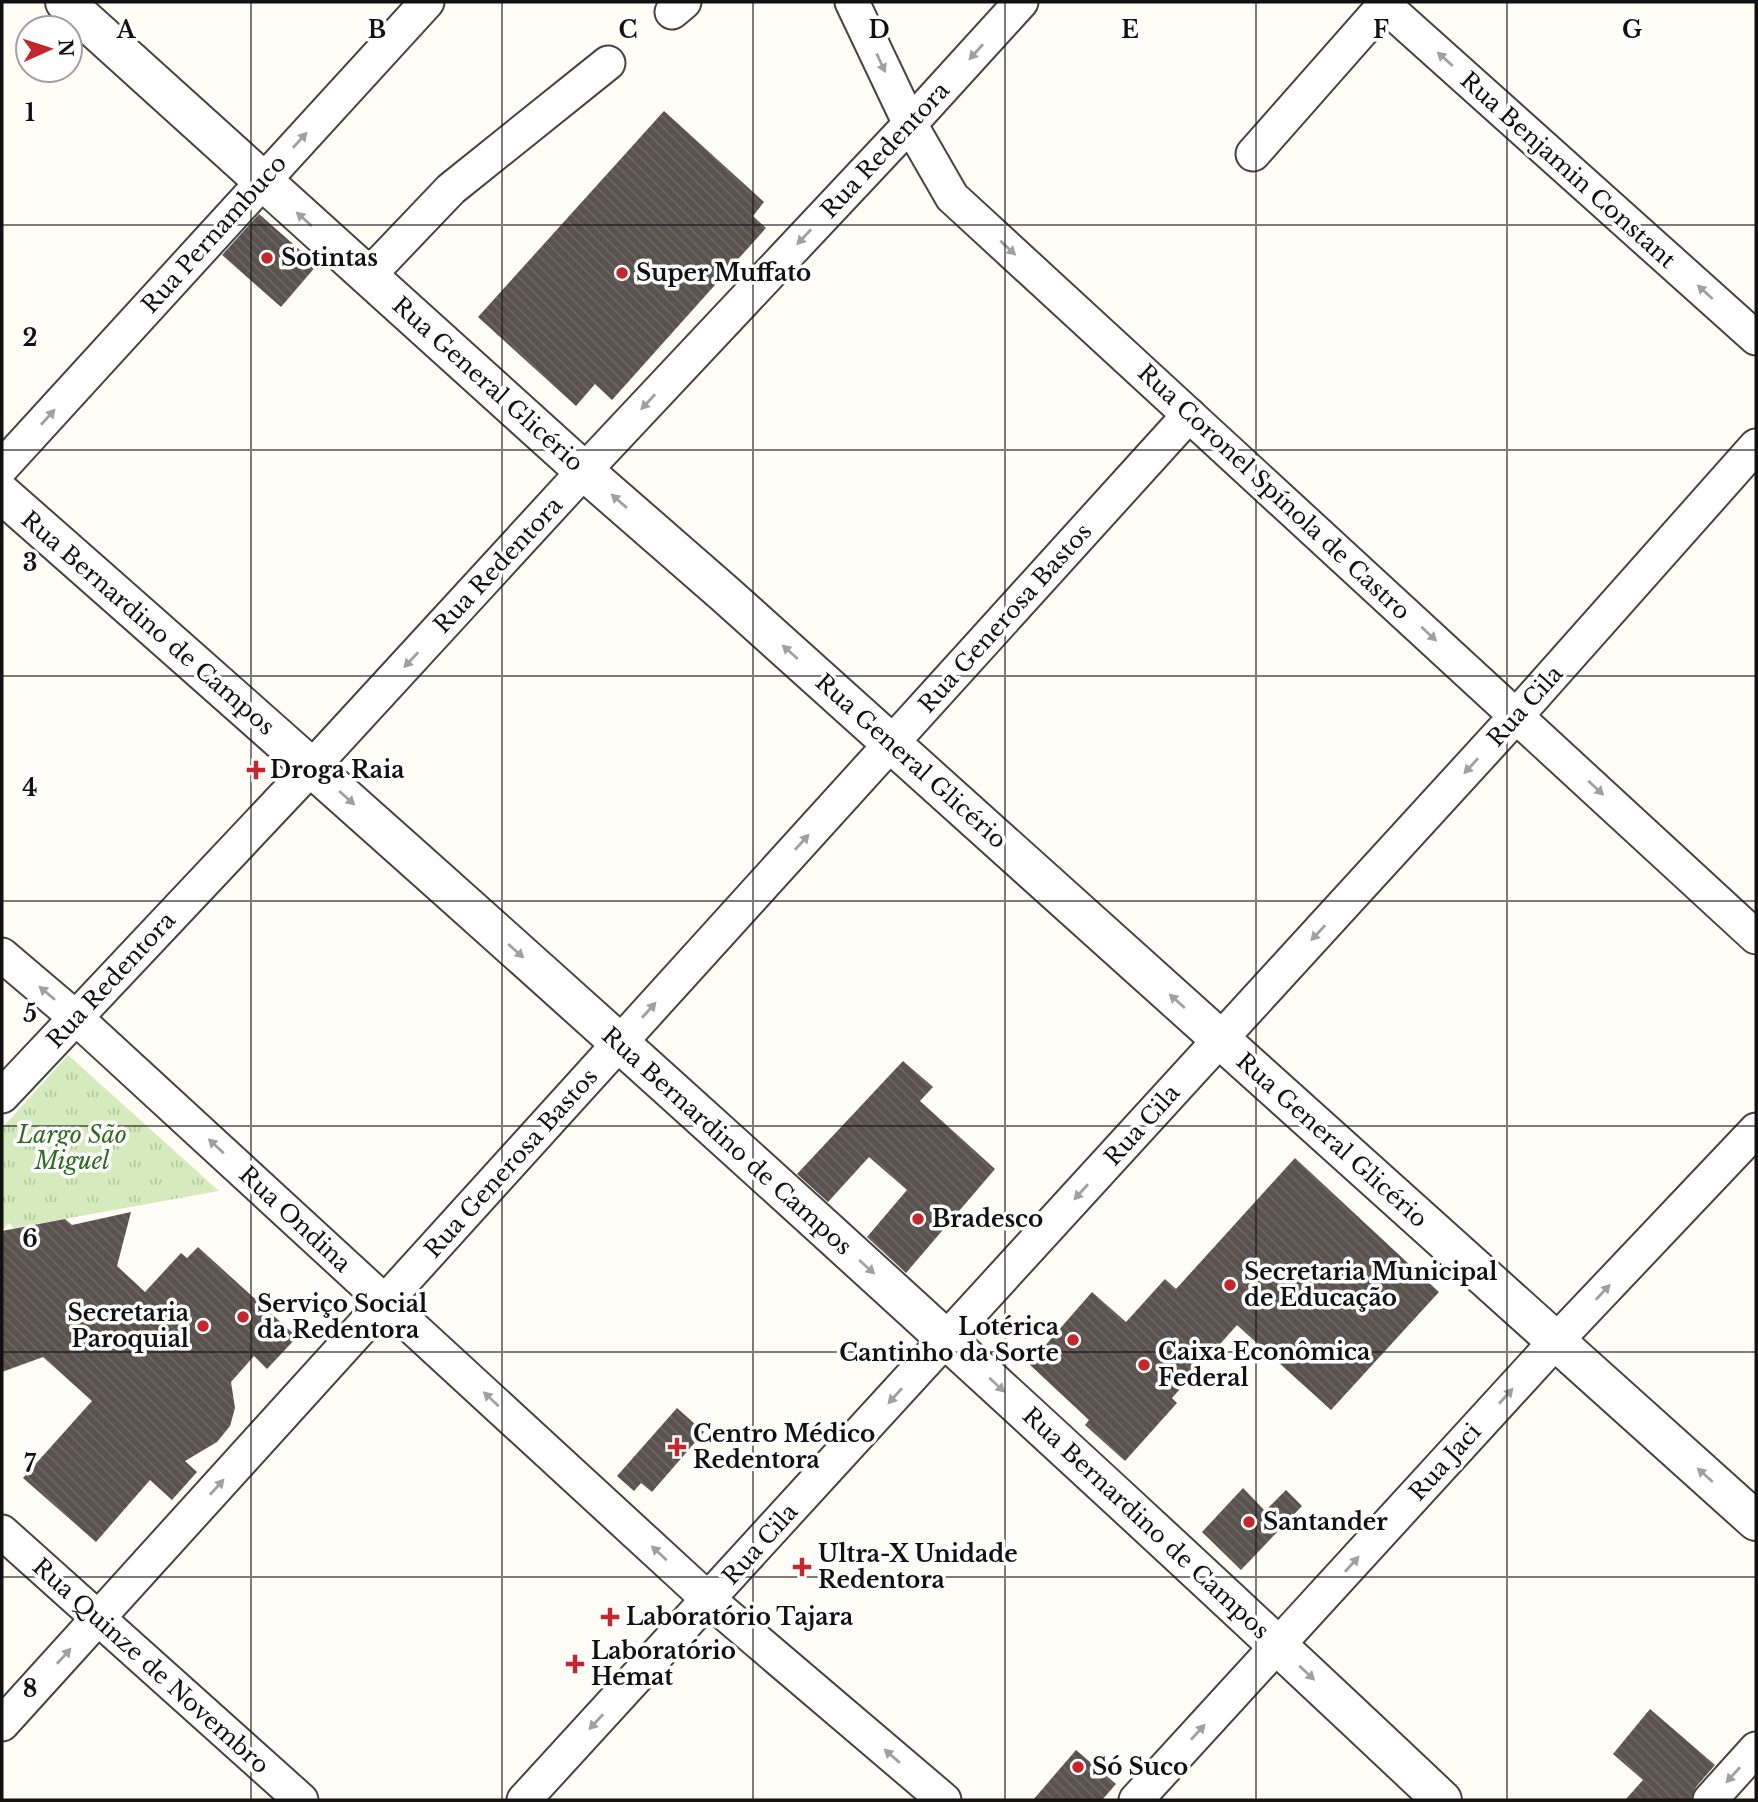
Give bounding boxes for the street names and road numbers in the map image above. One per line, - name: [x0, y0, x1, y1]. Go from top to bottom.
- street label: Rua Benjamin Constant: [1455, 66, 1682, 274]
- street label: Rua Redentora: [815, 76, 955, 224]
- street label: Rua Pernambuco: [136, 149, 292, 319]
- street label: Rua General Glicério: [387, 291, 589, 477]
- street label: Rua Coronel Spínola de Castro: [1132, 358, 1416, 626]
- street label: Rua Redentora: [428, 491, 568, 639]
- street label: Rua Bernardino de Campos: [15, 505, 281, 741]
- street label: Rua Generosa Bastos: [913, 518, 1097, 718]
- street label: Rua Cila: [1481, 660, 1569, 752]
- street label: Rua General Glicério: [810, 668, 1012, 854]
- street label: Rua Redentora: [41, 906, 181, 1054]
- street label: Rua Bernardino de Campos: [596, 1021, 858, 1261]
- street label: Rua General Glicério: [1231, 1047, 1433, 1233]
- street label: Rua Generosa Bastos: [419, 1063, 603, 1263]
- street label: Rua Cila: [1098, 1079, 1186, 1171]
- street label: Rua Ondina: [233, 1160, 357, 1278]
- street label: Rua Bernardino de Campos: [1017, 1401, 1275, 1645]
- street label: Rua Jaci: [1403, 1418, 1487, 1506]
- street label: Rua Cila: [716, 1498, 804, 1590]
- street label: Rua Quinze de Novembro: [27, 1552, 275, 1780]

